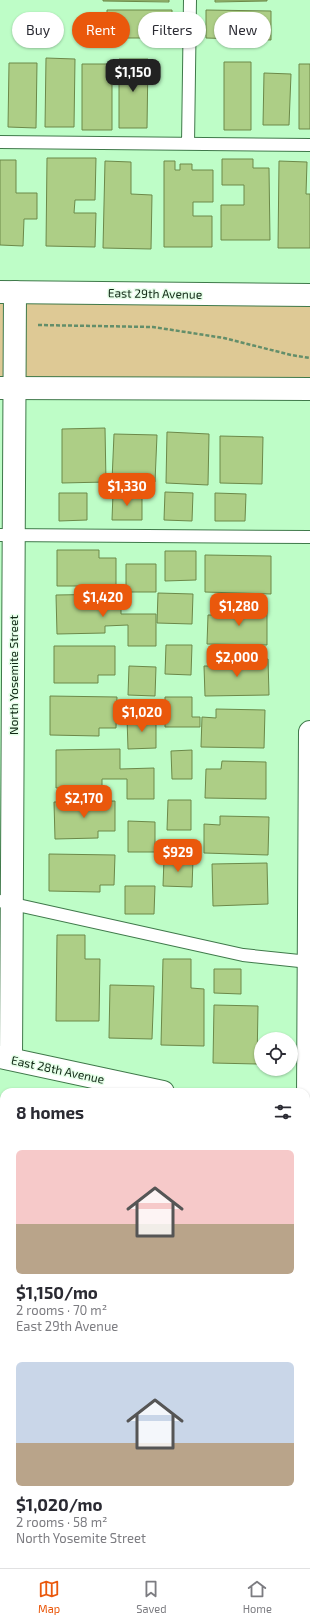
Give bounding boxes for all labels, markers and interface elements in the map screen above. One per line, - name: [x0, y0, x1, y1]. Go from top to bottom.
- chip: Buy: [12, 12, 64, 48]
- chip: Rent: [72, 12, 130, 48]
- chip: Filters: [138, 12, 206, 48]
- chip: New: [214, 12, 271, 48]
- pin: $1,150: [100, 59, 166, 93]
- text: $1,150: [115, 64, 151, 80]
- street label: East 29th Avenue: [108, 285, 202, 301]
- pin: $1,330: [94, 473, 160, 507]
- text: $1,330: [107, 478, 147, 494]
- pin: $1,420: [70, 584, 136, 618]
- text: $1,420: [83, 589, 123, 605]
- pin: $1,280: [206, 593, 272, 627]
- text: $1,280: [219, 598, 259, 614]
- street label: North Yosemite Street: [6, 615, 20, 735]
- pin: $2,000: [204, 644, 270, 678]
- text: $2,000: [216, 649, 258, 665]
- pin: $1,020: [109, 699, 175, 733]
- text: $1,020: [122, 704, 162, 720]
- pin: $2,170: [51, 785, 117, 819]
- text: $2,170: [65, 790, 103, 806]
- pin: $929: [154, 839, 202, 873]
- text: $929: [163, 844, 193, 860]
- map controls: [254, 1032, 298, 1076]
- button: locate: [254, 1032, 298, 1076]
- street label: East 28th Avenue: [10, 1052, 106, 1086]
- icon: filters: [272, 1101, 294, 1123]
- text: 8 homes: [16, 1102, 84, 1122]
- icon: home: [119, 1176, 191, 1248]
- text: $1,150/mo: [16, 1282, 98, 1302]
- text: 2 rooms · 70 m²: [16, 1302, 107, 1318]
- text: East 29th Avenue: [16, 1318, 118, 1334]
- icon: home: [119, 1388, 191, 1460]
- text: $1,020/mo: [16, 1494, 103, 1514]
- text: 2 rooms · 58 m²: [16, 1514, 107, 1530]
- text: North Yosemite Street: [16, 1530, 146, 1546]
- tab: Map: [38, 1578, 60, 1615]
- tab: Saved: [136, 1578, 167, 1615]
- tab: Home: [243, 1578, 272, 1615]

